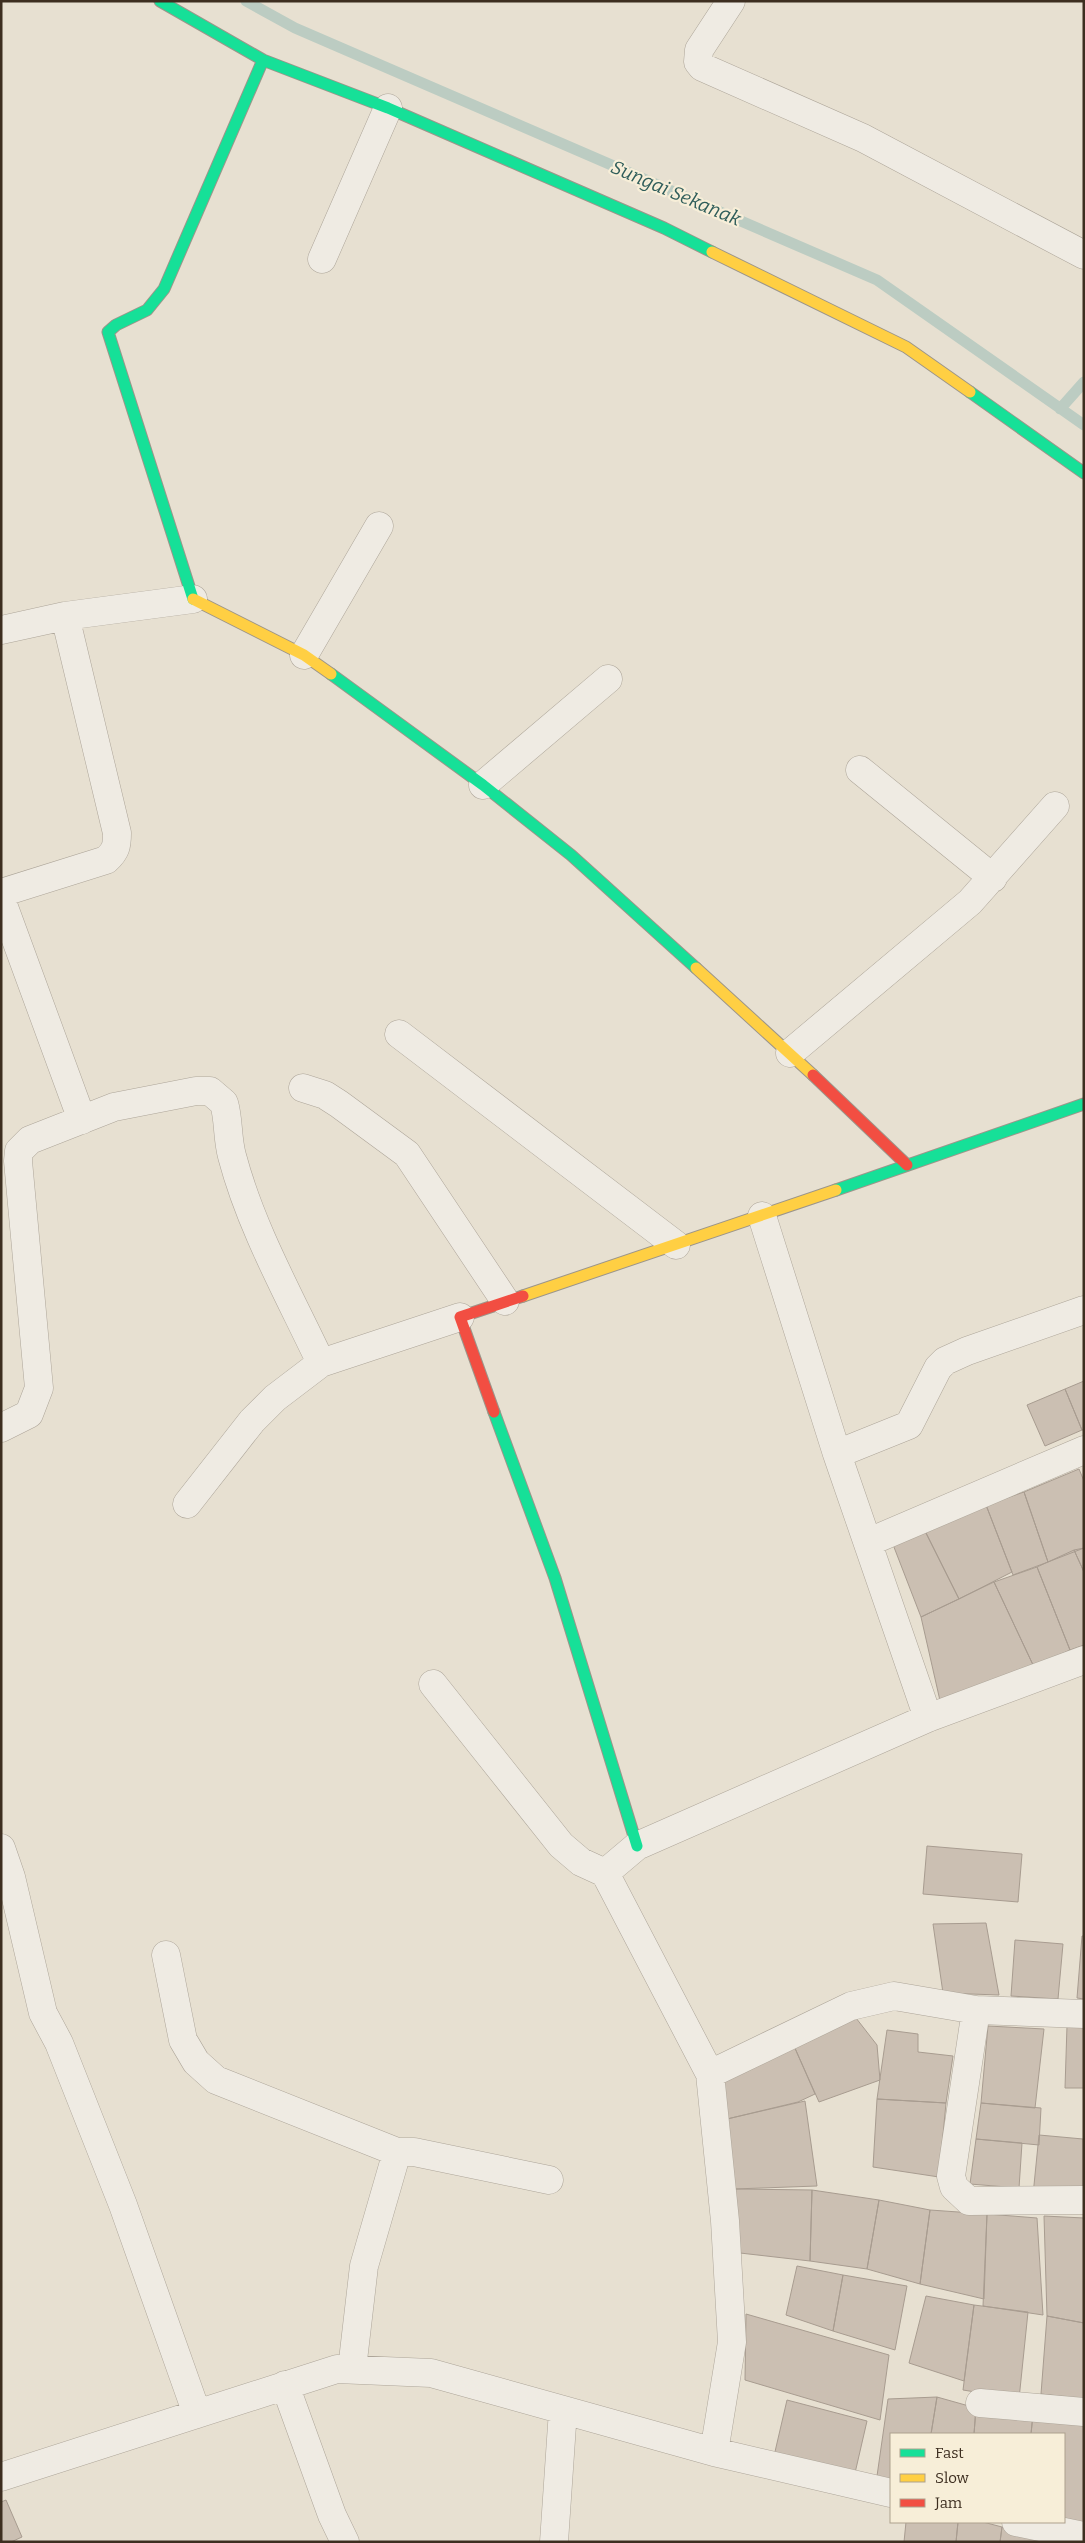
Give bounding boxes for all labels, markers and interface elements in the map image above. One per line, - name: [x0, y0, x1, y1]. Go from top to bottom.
- water label: Sungai Sekanak: [608, 155, 745, 231]
- legend: [890, 2433, 1065, 2523]
- text: Fast: [935, 2444, 964, 2462]
- text: Slow: [935, 2469, 970, 2487]
- text: Jam: [934, 2494, 963, 2512]

